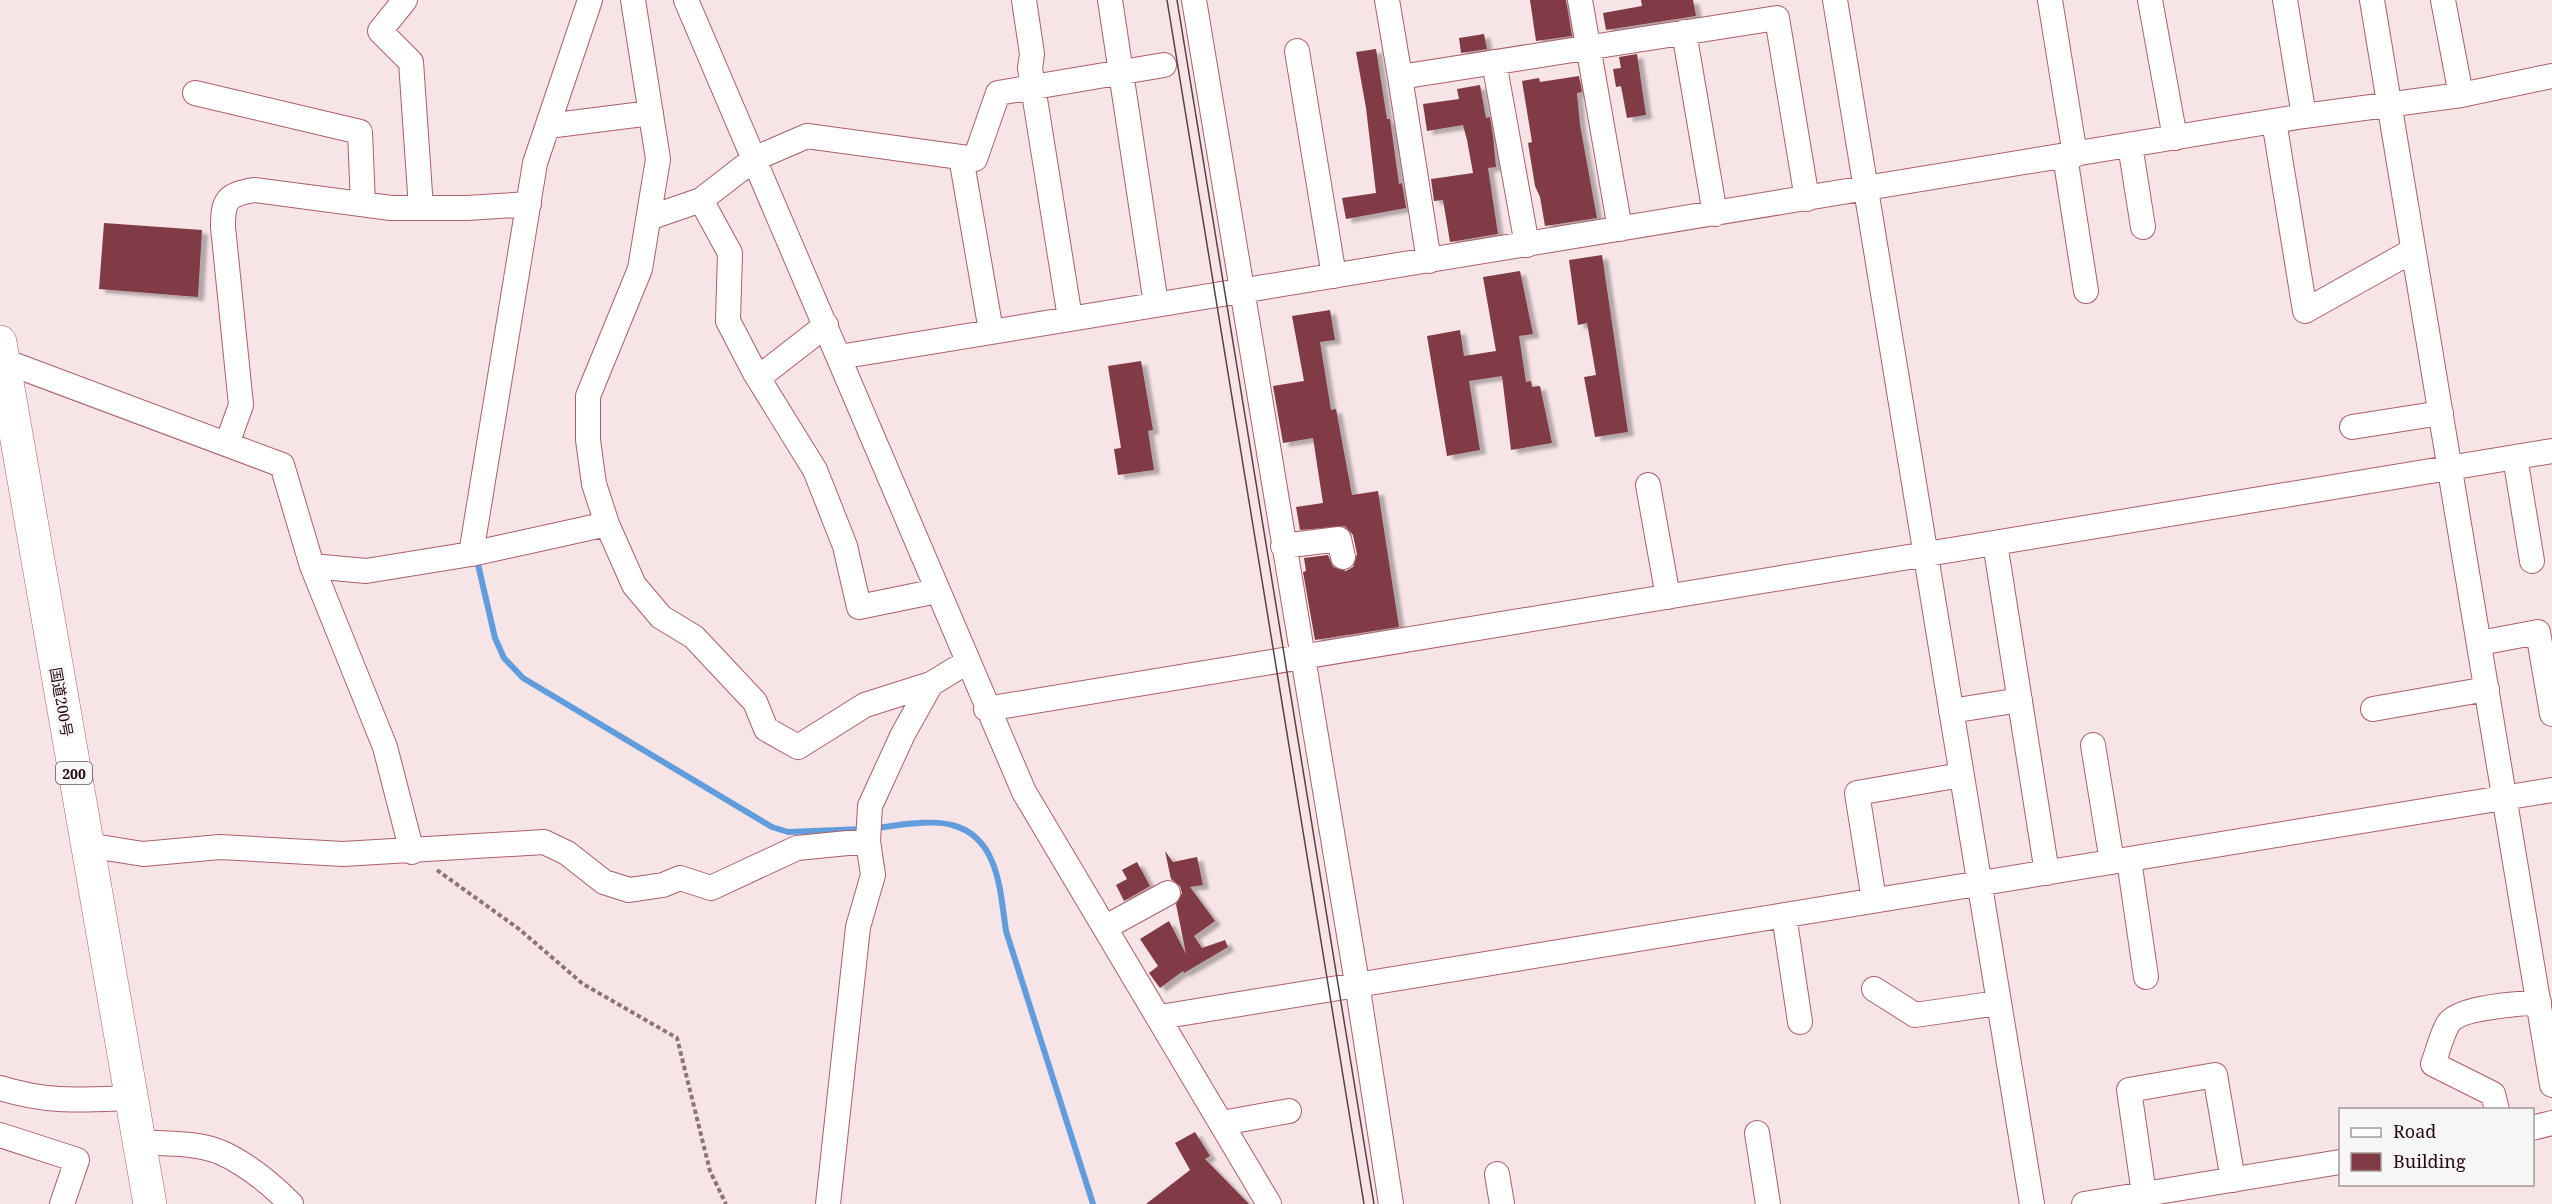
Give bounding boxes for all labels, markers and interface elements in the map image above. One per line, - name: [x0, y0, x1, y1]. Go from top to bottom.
- street label: 国道200号: [46, 666, 78, 738]
- road number: 200: [56, 762, 92, 784]
- legend: [2339, 1108, 2534, 1186]
- text: Road: [2393, 1119, 2436, 1143]
- text: Building: [2393, 1149, 2466, 1173]

